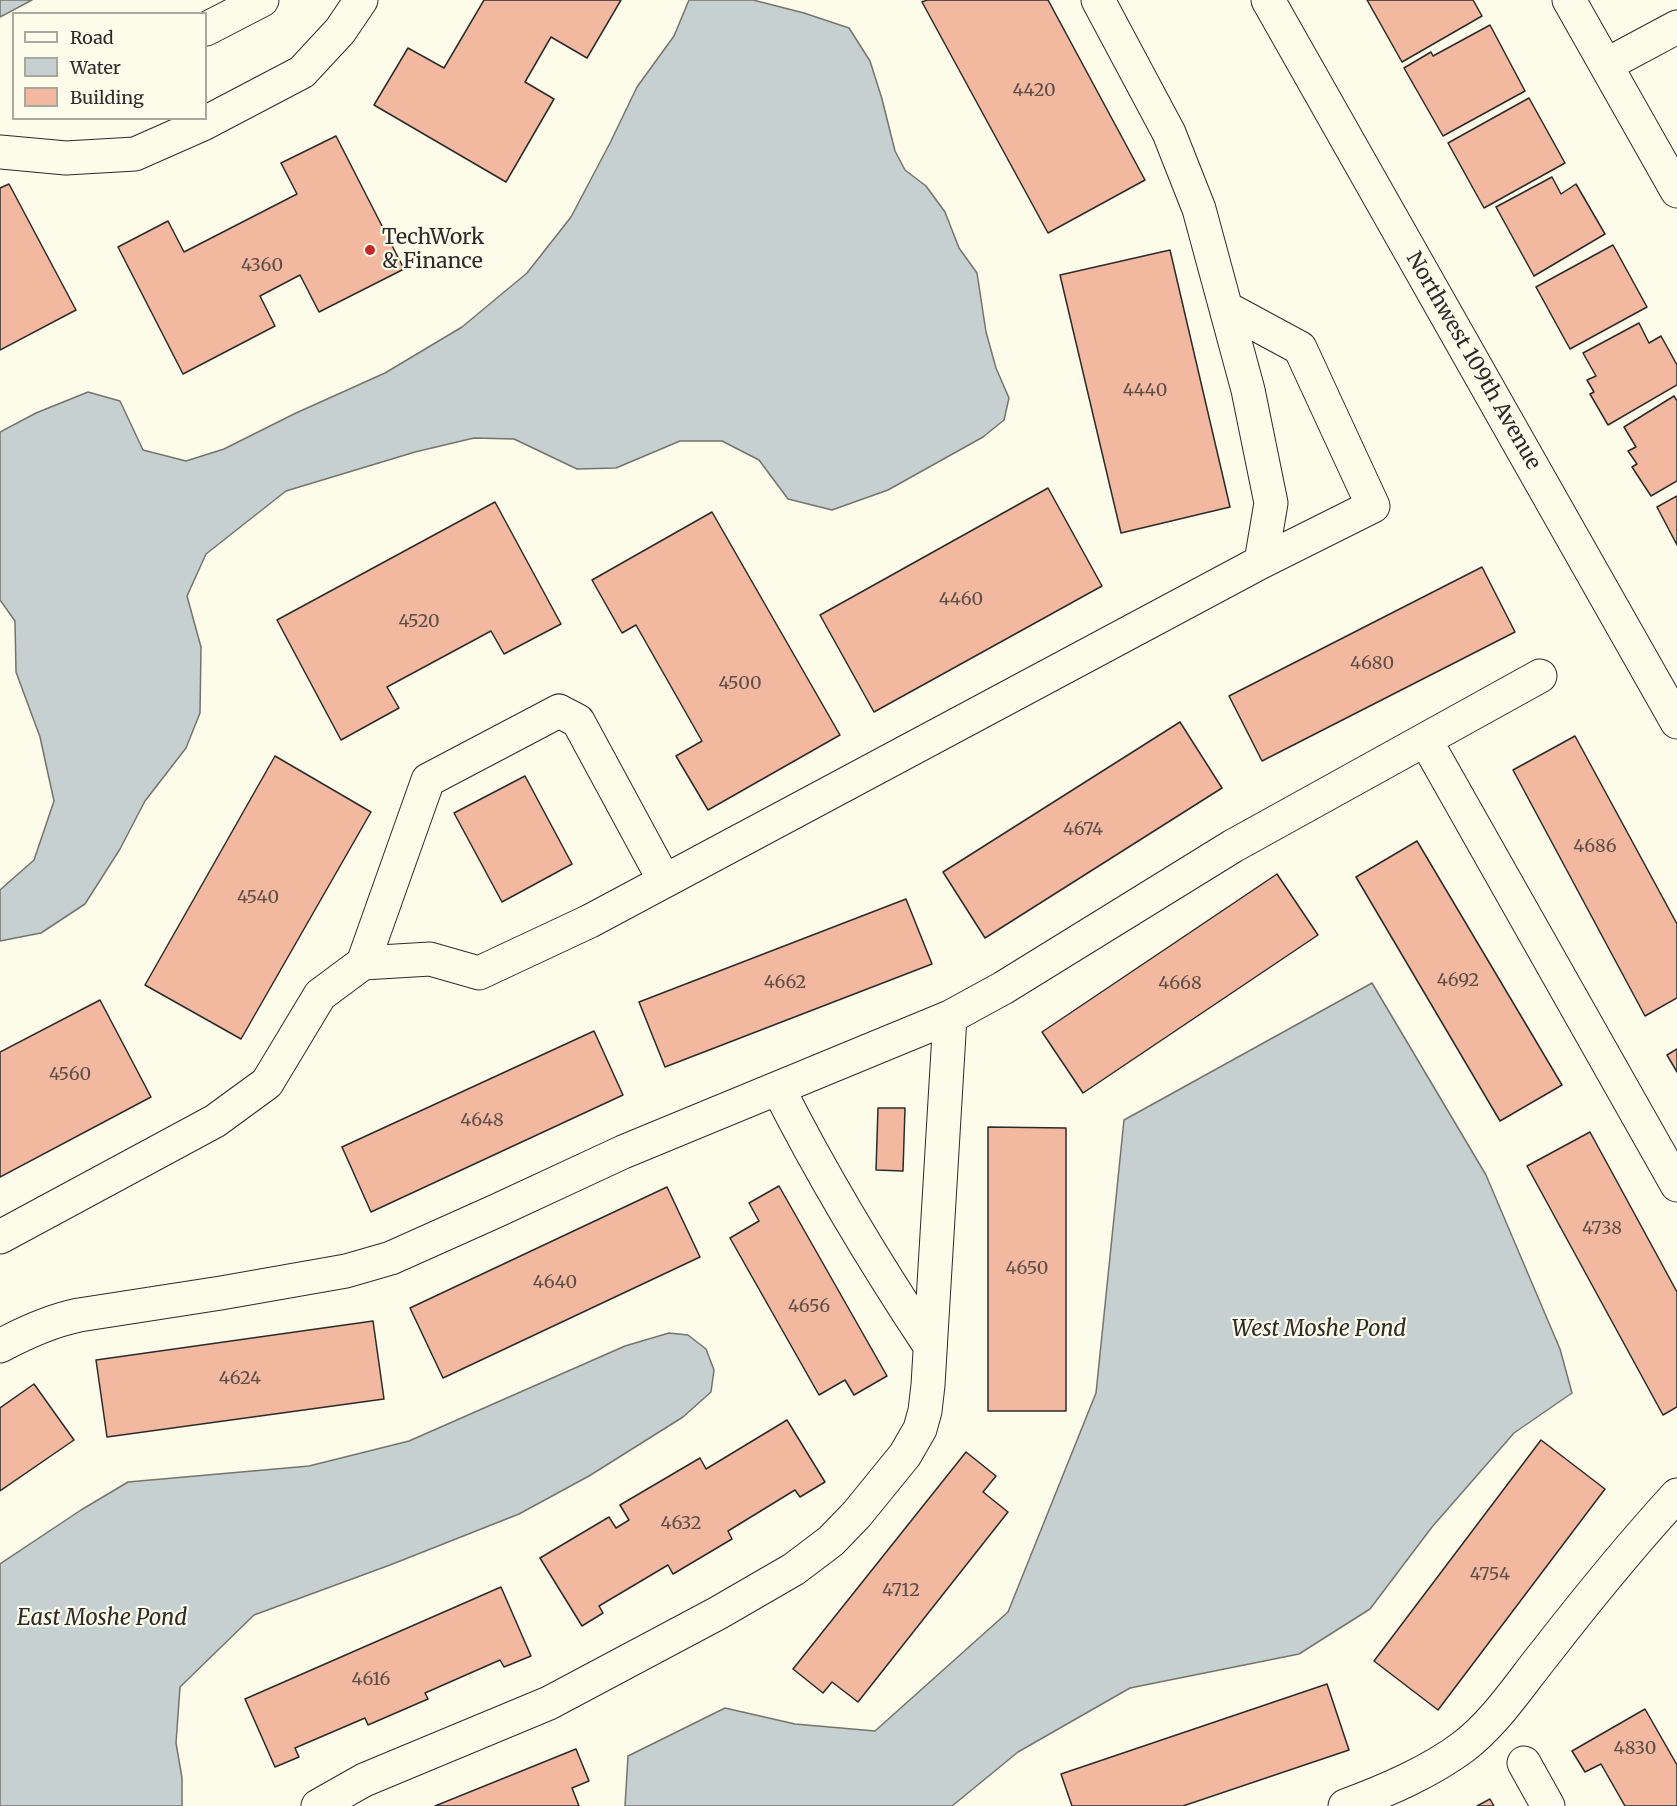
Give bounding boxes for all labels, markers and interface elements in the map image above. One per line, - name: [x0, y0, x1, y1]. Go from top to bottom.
- legend: [12, 12, 207, 120]
- text: Road: [70, 26, 114, 49]
- text: Water: [70, 56, 121, 79]
- house number: 4420: [1012, 80, 1056, 102]
- text: Building: [70, 86, 144, 109]
- place label: TechWork & Finance: [382, 225, 484, 275]
- marker: TechWork & Finance: [363, 243, 377, 257]
- street label: Northwest 109th Avenue: [1400, 248, 1546, 474]
- house number: 4360: [241, 255, 283, 277]
- house number: 4440: [1123, 380, 1167, 402]
- house number: 4460: [939, 589, 983, 611]
- house number: 4520: [398, 611, 440, 633]
- house number: 4680: [1350, 653, 1394, 675]
- house number: 4500: [718, 673, 762, 695]
- house number: 4674: [1063, 819, 1103, 841]
- house number: 4686: [1573, 836, 1617, 858]
- house number: 4540: [237, 887, 279, 909]
- house number: 4692: [1437, 970, 1479, 992]
- house number: 4662: [764, 972, 806, 994]
- house number: 4668: [1158, 973, 1202, 995]
- house number: 4560: [49, 1064, 91, 1086]
- house number: 4648: [460, 1110, 504, 1132]
- house number: 4738: [1582, 1218, 1622, 1240]
- house number: 4650: [1006, 1258, 1048, 1280]
- house number: 4640: [533, 1272, 577, 1294]
- house number: 4656: [788, 1296, 830, 1318]
- water label: West Moshe Pond: [1232, 1317, 1406, 1343]
- house number: 4624: [219, 1368, 261, 1390]
- house number: 4632: [660, 1513, 702, 1535]
- house number: 4754: [1470, 1564, 1510, 1586]
- house number: 4712: [882, 1580, 920, 1602]
- water label: East Moshe Pond: [17, 1606, 187, 1632]
- house number: 4616: [352, 1669, 390, 1691]
- house number: 4830: [1614, 1738, 1656, 1760]

